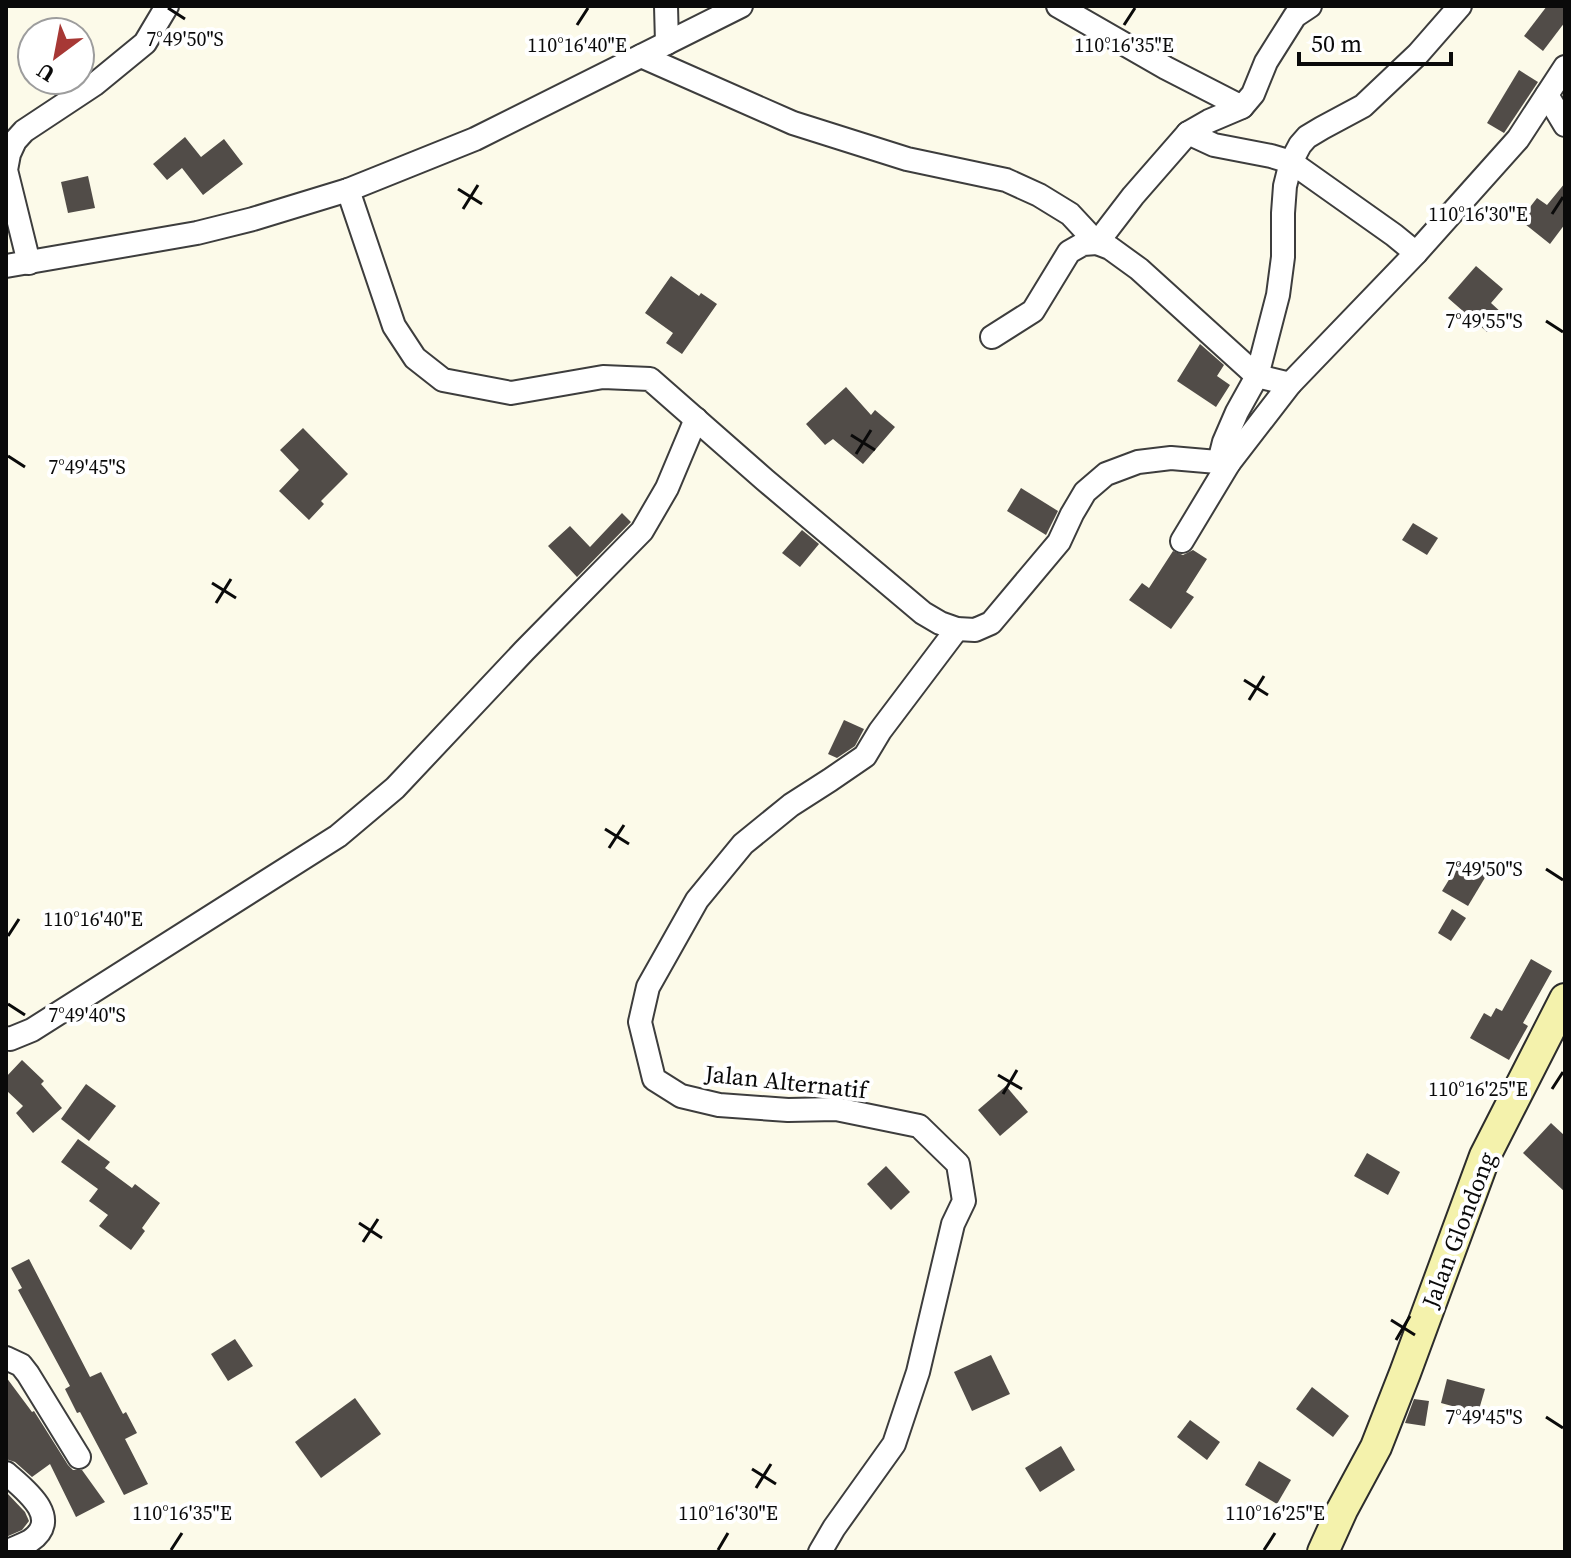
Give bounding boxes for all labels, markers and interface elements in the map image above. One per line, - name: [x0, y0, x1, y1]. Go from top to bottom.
- north arrow: [16, 16, 96, 96]
- scale bar: [1299, 16, 1451, 66]
- text: 7°49'50"S: [146, 25, 224, 53]
- text: 50 m: [1311, 27, 1362, 60]
- text: 110°16'40"E: [527, 31, 627, 59]
- text: 110°16'35"E: [1074, 31, 1174, 59]
- text: U: [31, 56, 60, 90]
- text: 110°16'30"E: [1428, 200, 1528, 228]
- text: 7°49'55"S: [1445, 307, 1523, 335]
- text: 7°49'45"S: [48, 453, 126, 481]
- text: 7°49'50"S: [1445, 855, 1523, 883]
- text: 110°16'40"E: [43, 905, 143, 933]
- text: 7°49'40"S: [48, 1001, 126, 1029]
- street label: Jalan Alternatif: [702, 1056, 871, 1107]
- text: 110°16'25"E: [1428, 1075, 1528, 1103]
- street label: Jalan Glondong: [1413, 1147, 1503, 1314]
- text: 7°49'45"S: [1445, 1403, 1523, 1431]
- text: 110°16'35"E: [132, 1499, 232, 1527]
- text: 110°16'30"E: [678, 1499, 778, 1527]
- text: 110°16'25"E: [1225, 1499, 1325, 1527]

